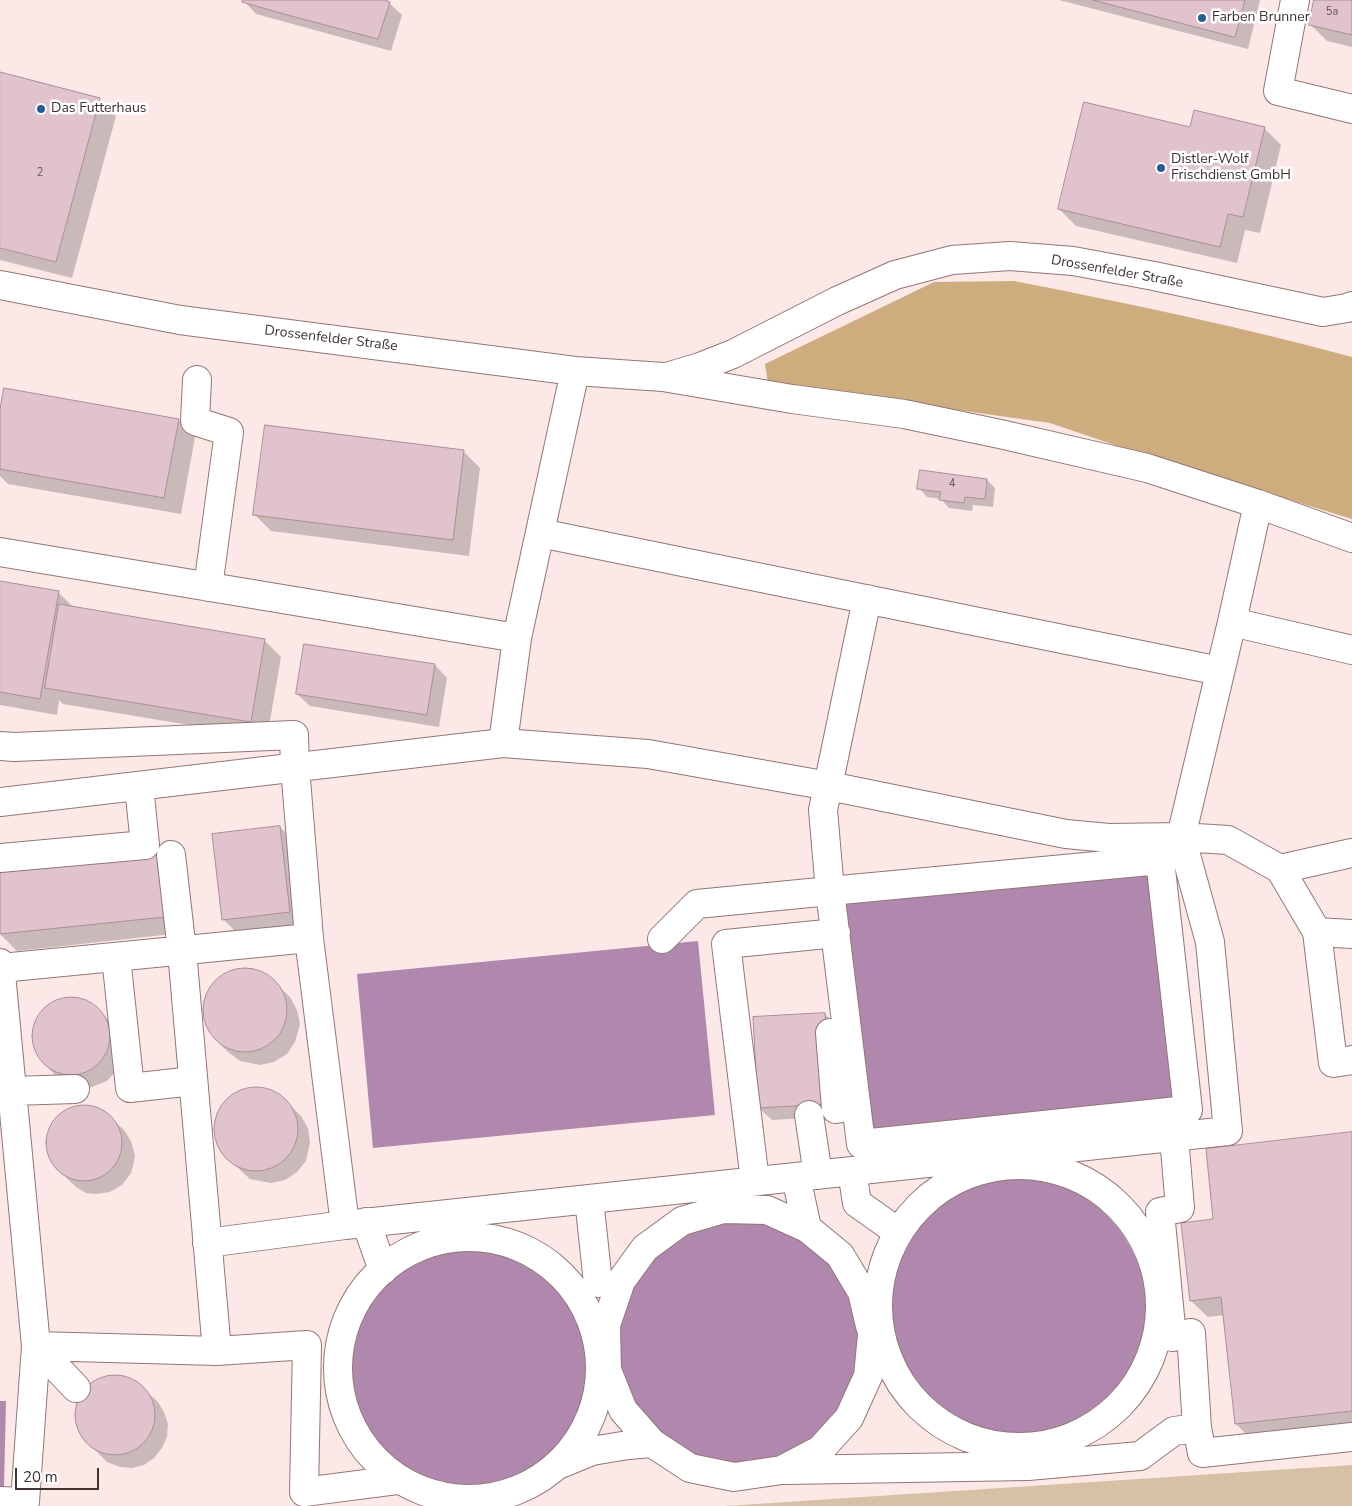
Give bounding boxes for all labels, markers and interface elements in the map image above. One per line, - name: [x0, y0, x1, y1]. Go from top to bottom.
- house number: 5a: [1326, 5, 1338, 19]
- place label: Farben Brunner: [1212, 10, 1310, 26]
- marker: Farben Brunner: [1196, 12, 1208, 24]
- place label: Das Futterhaus: [51, 101, 146, 117]
- marker: Das Futterhaus: [35, 103, 47, 115]
- place label: Distler-Wolf Frischdienst GmbH: [1171, 152, 1291, 184]
- marker: Distler-Wolf Frischdienst GmbH: [1155, 162, 1167, 174]
- house number: 2: [37, 166, 43, 180]
- street label: Drossenfelder Straße: [1050, 252, 1184, 292]
- street label: Drossenfelder Straße: [263, 322, 399, 356]
- house number: 4: [949, 477, 955, 491]
- scale bar: [18, 1458, 101, 1490]
- text: 20 m: [23, 1467, 58, 1487]

